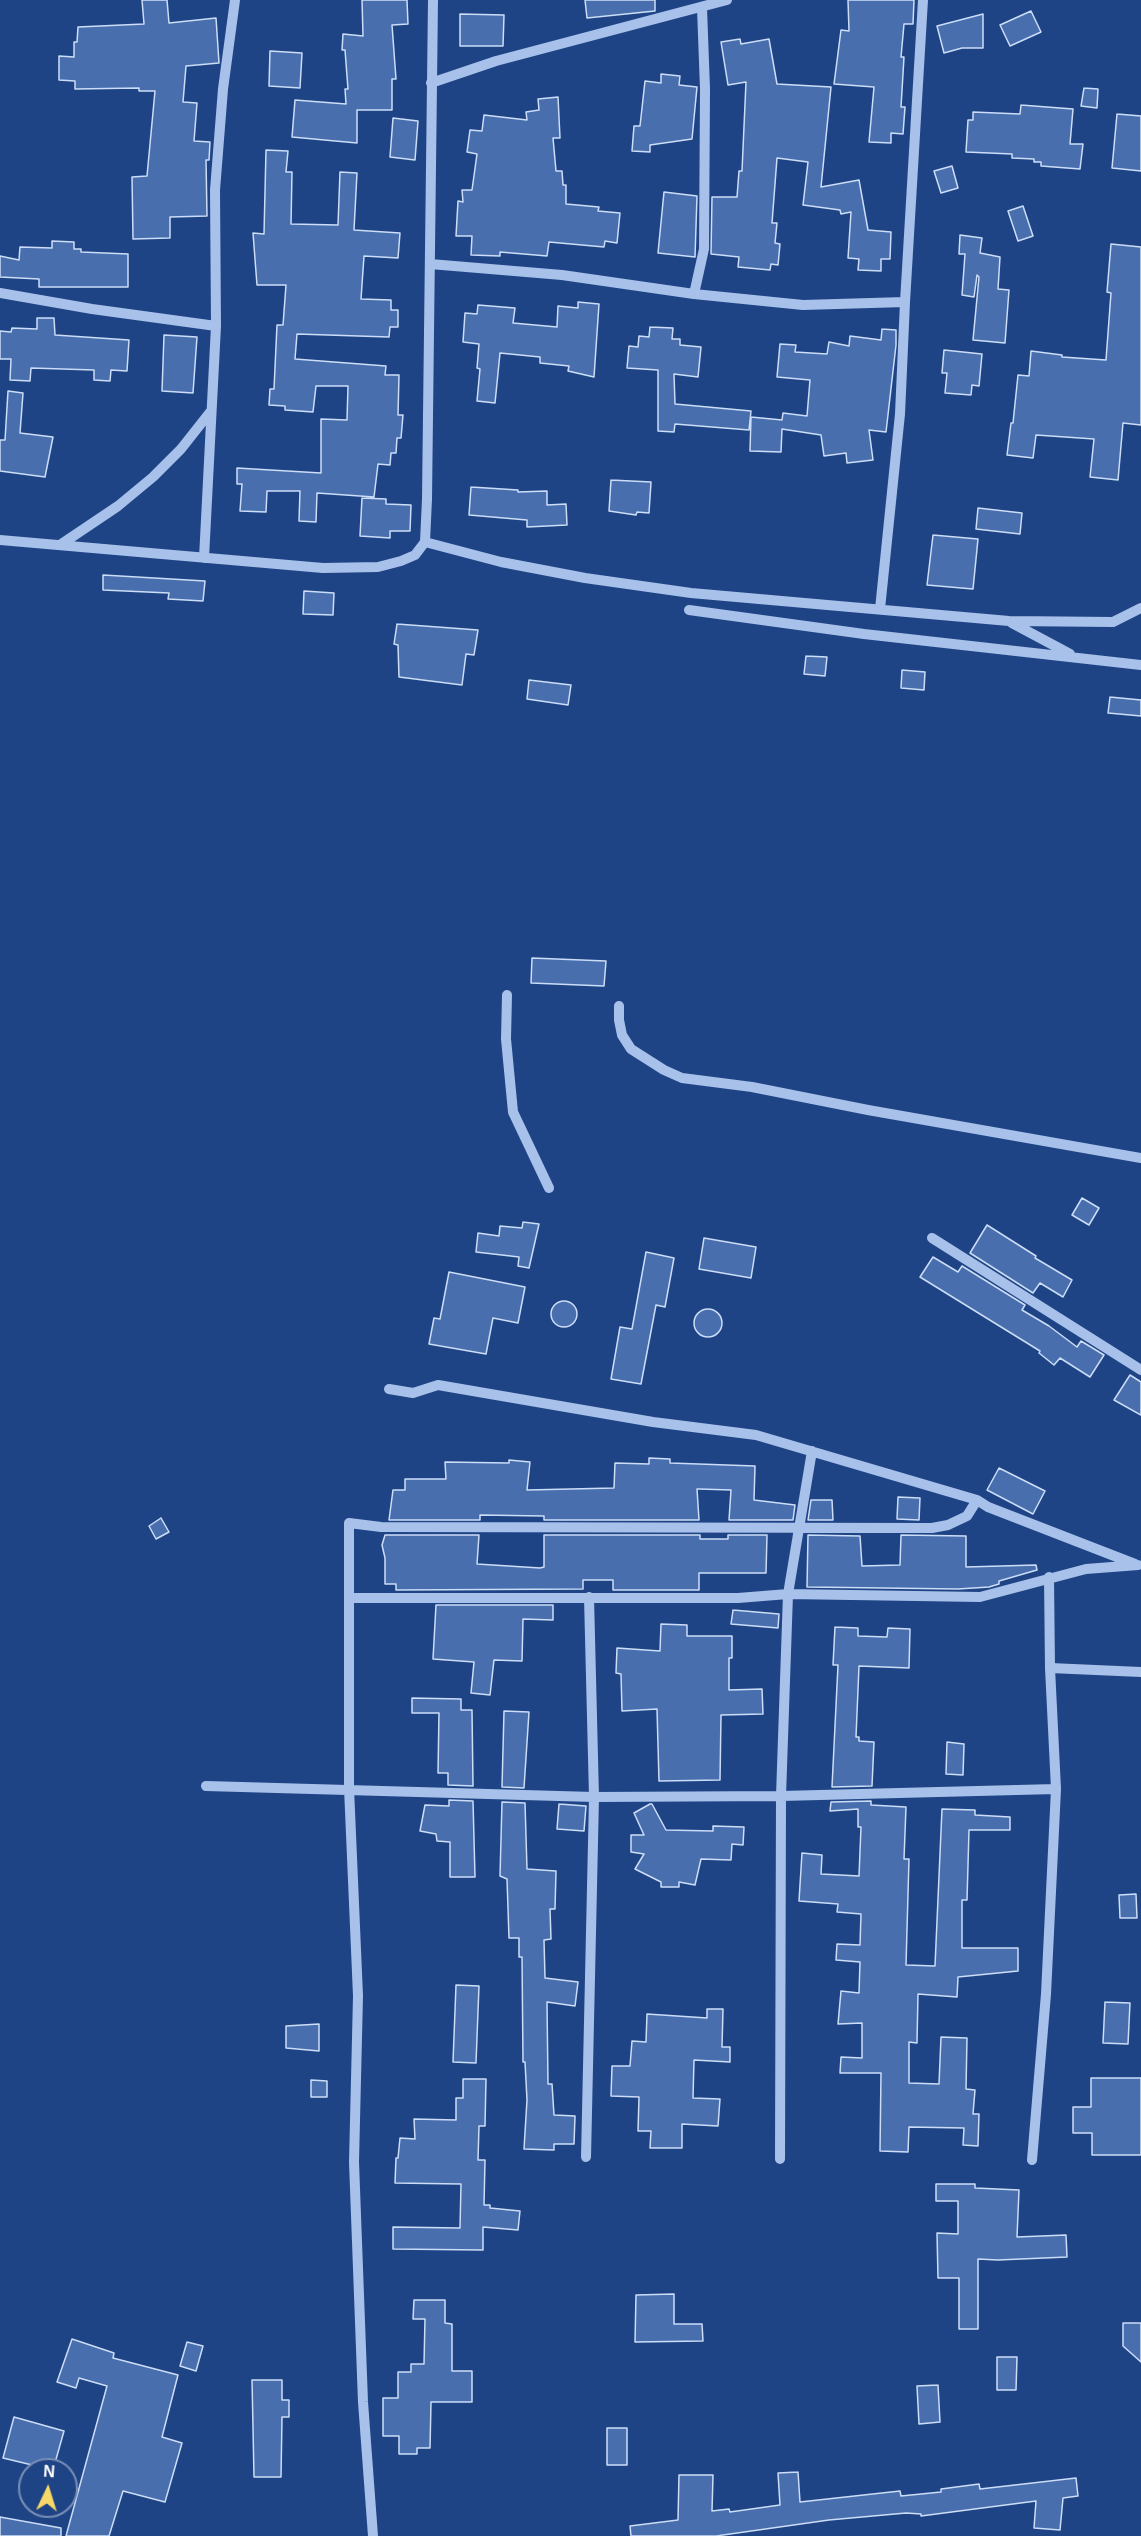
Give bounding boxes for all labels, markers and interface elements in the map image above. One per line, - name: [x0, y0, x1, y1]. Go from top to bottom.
- north arrow: [18, 2458, 78, 2518]
- text: N: [43, 2463, 56, 2480]

